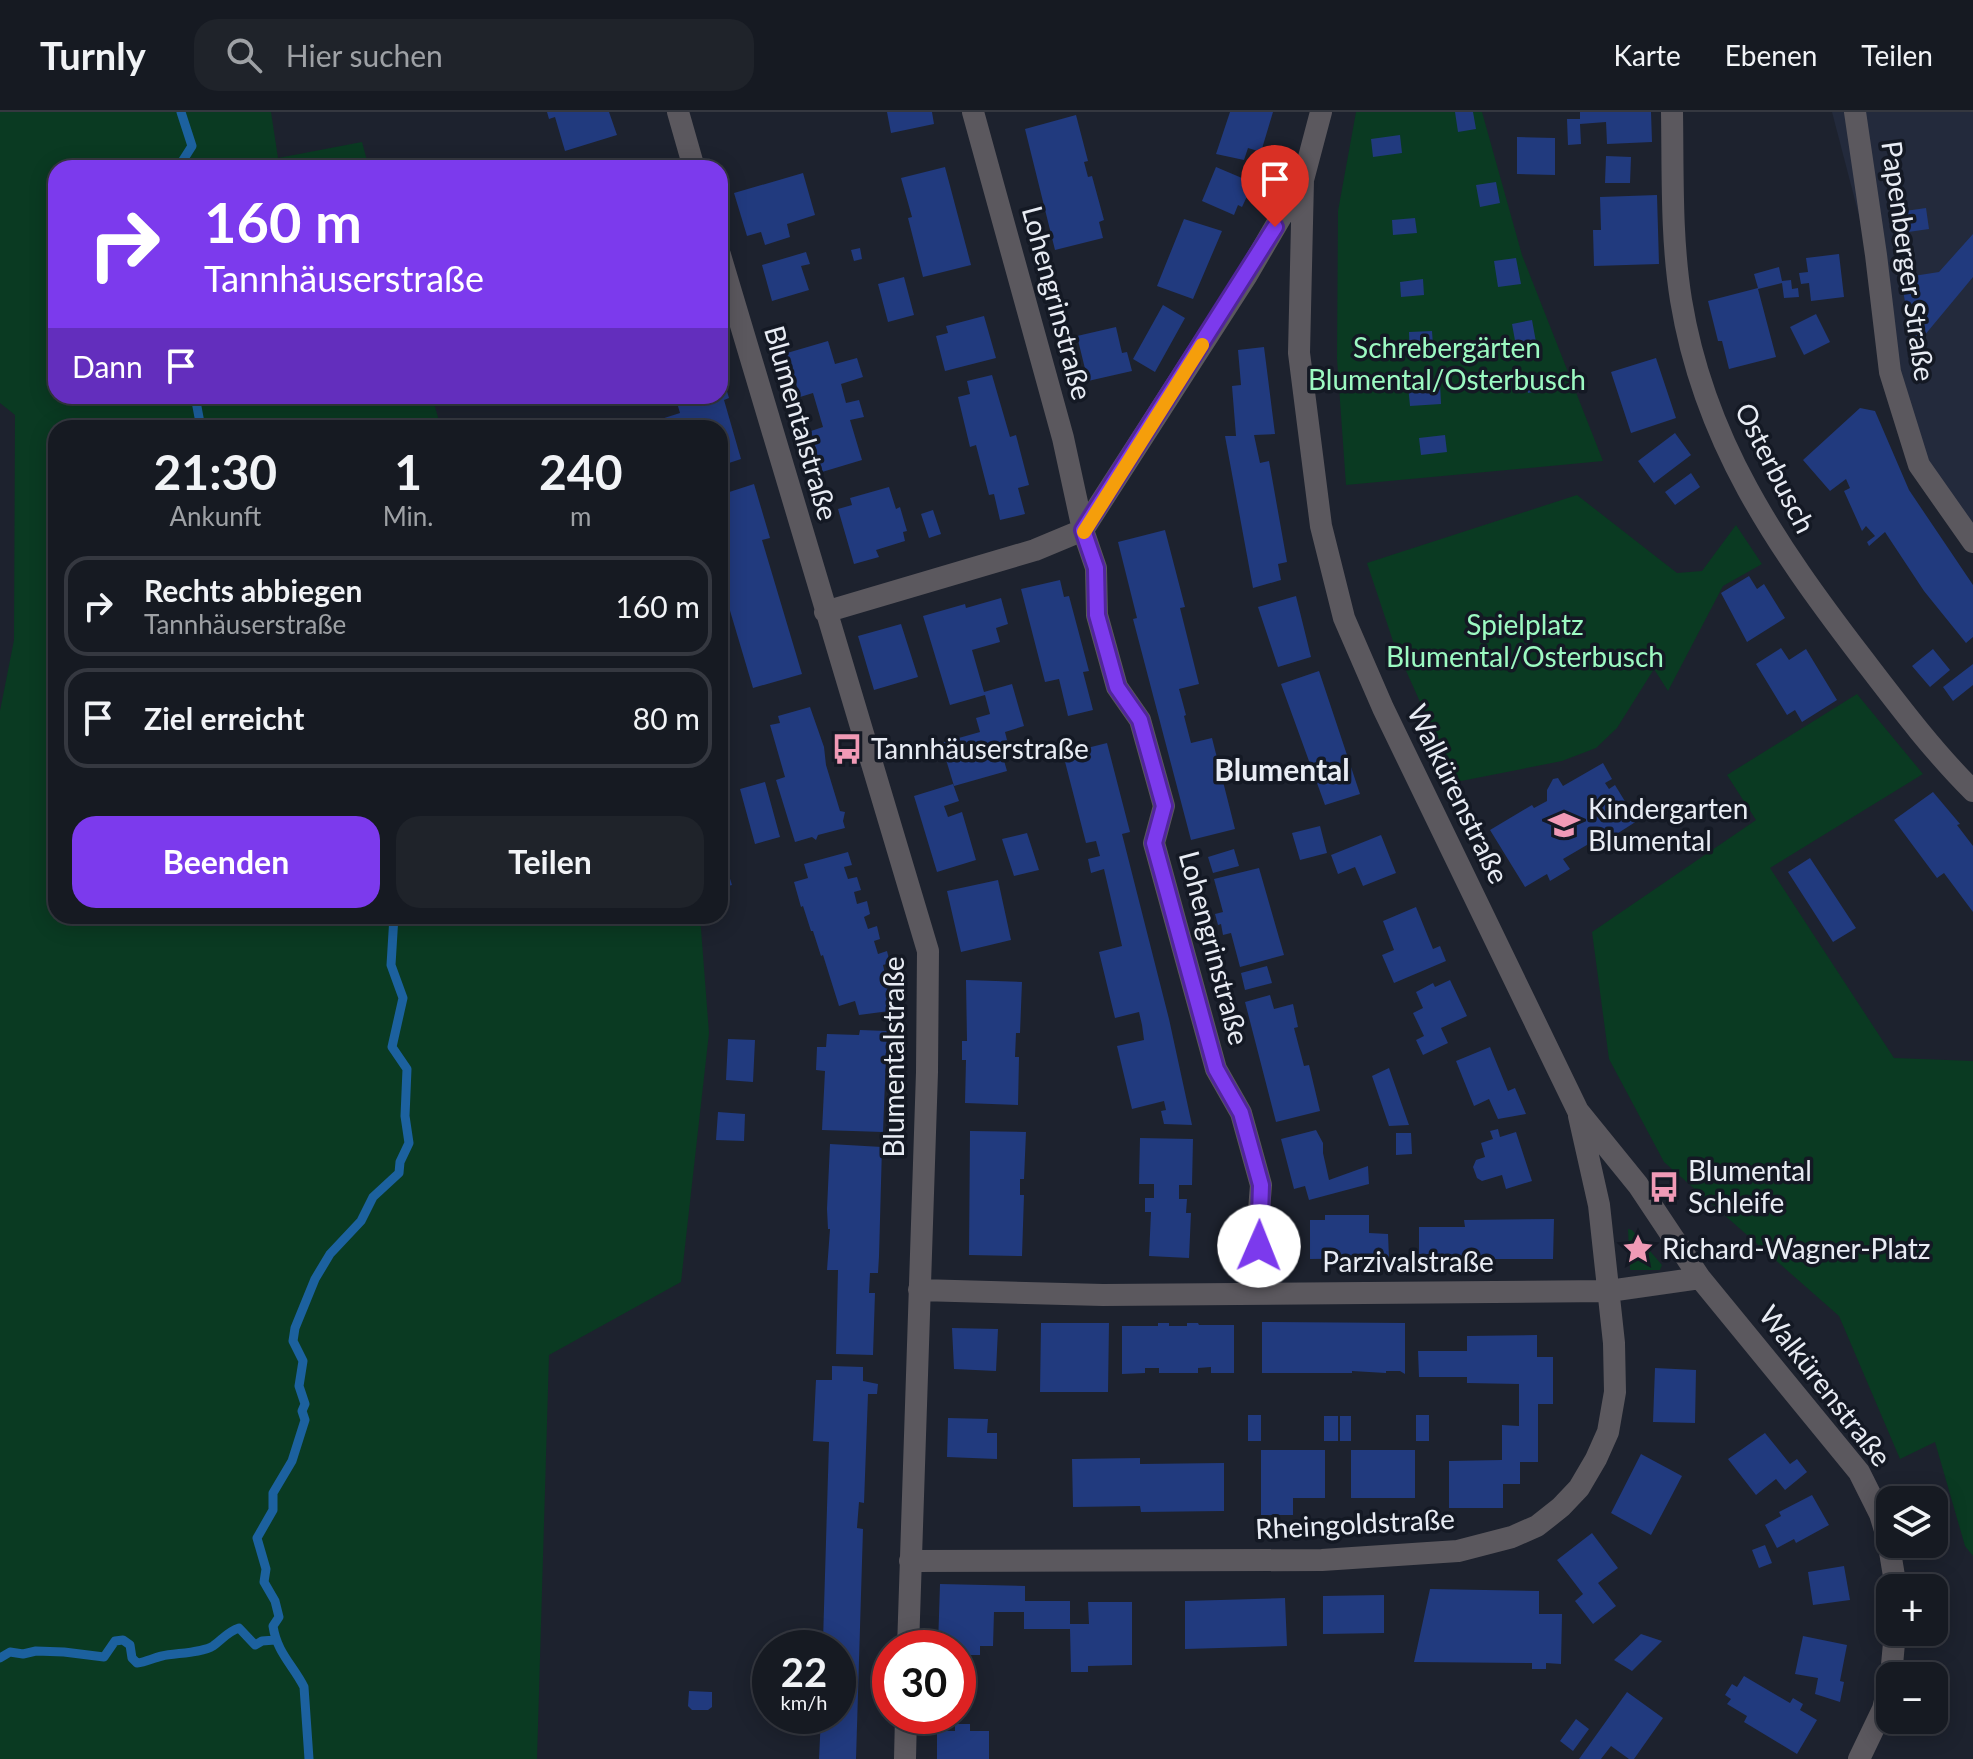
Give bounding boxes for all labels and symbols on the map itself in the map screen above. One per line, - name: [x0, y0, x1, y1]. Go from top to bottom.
- street label: Papenberger Straße: [1875, 139, 1943, 383]
- pin: [1241, 145, 1309, 227]
- street label: Lohengrinstraße: [1016, 202, 1100, 403]
- street label: Blumentalstraße: [758, 321, 846, 524]
- park label: Schrebergärten Blumental/Osterbusch: [1308, 330, 1586, 396]
- street label: Osterbusch: [1729, 397, 1823, 538]
- park label: Spielplatz Blumental/Osterbusch: [1386, 607, 1664, 673]
- street label: Walkürenstraße: [1401, 699, 1517, 889]
- place label: Tannhäuserstraße: [871, 731, 1089, 765]
- bus stop icon: Tannhäuserstraße: [830, 732, 864, 766]
- district label: Blumental: [1214, 751, 1350, 787]
- place label: Kindergarten Blumental: [1588, 791, 1748, 857]
- school or university icon: Kindergarten Blumental: [1547, 808, 1581, 842]
- street label: Lohengrinstraße: [1173, 847, 1257, 1048]
- street label: Blumentalstraße: [876, 957, 910, 1157]
- place label: Blumental Schleife: [1688, 1153, 1812, 1219]
- bus stop icon: Blumental Schleife: [1647, 1170, 1681, 1204]
- position arrow: [1217, 1204, 1301, 1288]
- place label: Richard-Wagner-Platz: [1662, 1231, 1930, 1265]
- place icon: Richard-Wagner-Platz: [1621, 1232, 1655, 1266]
- street label: Parzivalstraße: [1322, 1244, 1494, 1278]
- street label: Walkürenstraße: [1752, 1298, 1899, 1473]
- street label: Rheingoldstraße: [1254, 1501, 1456, 1545]
- speed limit sign: 30: [872, 1630, 976, 1734]

